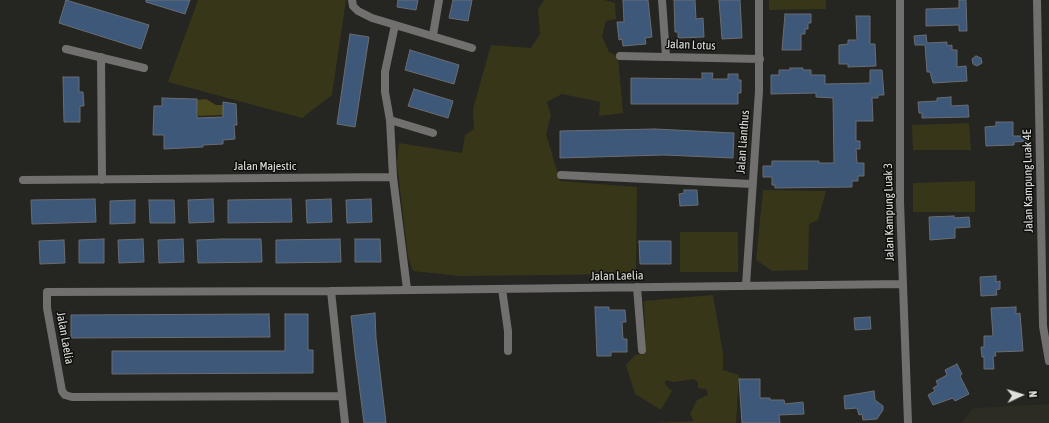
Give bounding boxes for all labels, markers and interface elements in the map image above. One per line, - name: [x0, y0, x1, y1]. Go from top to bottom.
- street label: Jalan Lotus: [666, 37, 716, 53]
- street label: Jalan Lianthus: [734, 110, 752, 174]
- street label: Jalan Kampung Luak 4E: [1020, 129, 1036, 233]
- street label: Jalan Majestic: [234, 159, 296, 173]
- street label: Jalan Kampung Luak 3: [881, 163, 897, 261]
- street label: Jalan Laelia: [590, 268, 644, 284]
- street label: Jalan Laelia: [53, 311, 77, 365]
- north arrow: [1001, 375, 1041, 415]
- text: N: [1027, 391, 1039, 398]

